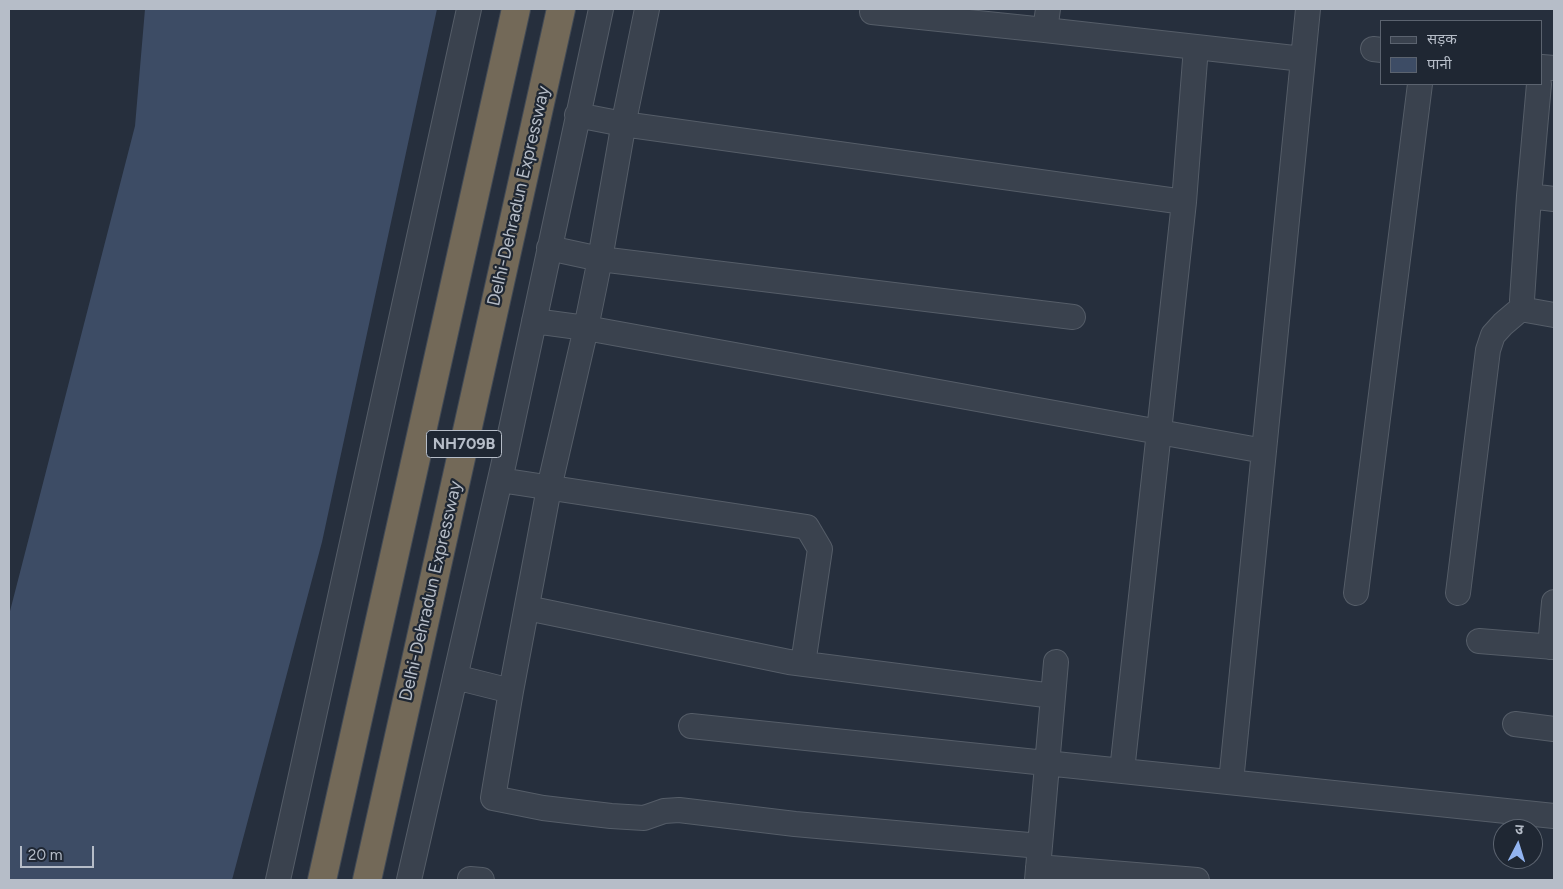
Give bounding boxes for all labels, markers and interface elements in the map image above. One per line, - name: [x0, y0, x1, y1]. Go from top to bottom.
- legend: [1380, 20, 1543, 85]
- text: सड़क: [1427, 30, 1457, 48]
- text: पानी: [1427, 55, 1452, 73]
- street label: Delhi-Dehradun Expressway: [483, 84, 555, 308]
- road number: NH709B: [426, 430, 502, 458]
- street label: Delhi-Dehradun Expressway: [395, 479, 467, 703]
- north arrow: [1493, 819, 1543, 869]
- text: उ: [1514, 821, 1524, 838]
- scale bar: [22, 836, 96, 868]
- text: 20 m: [28, 846, 62, 864]

